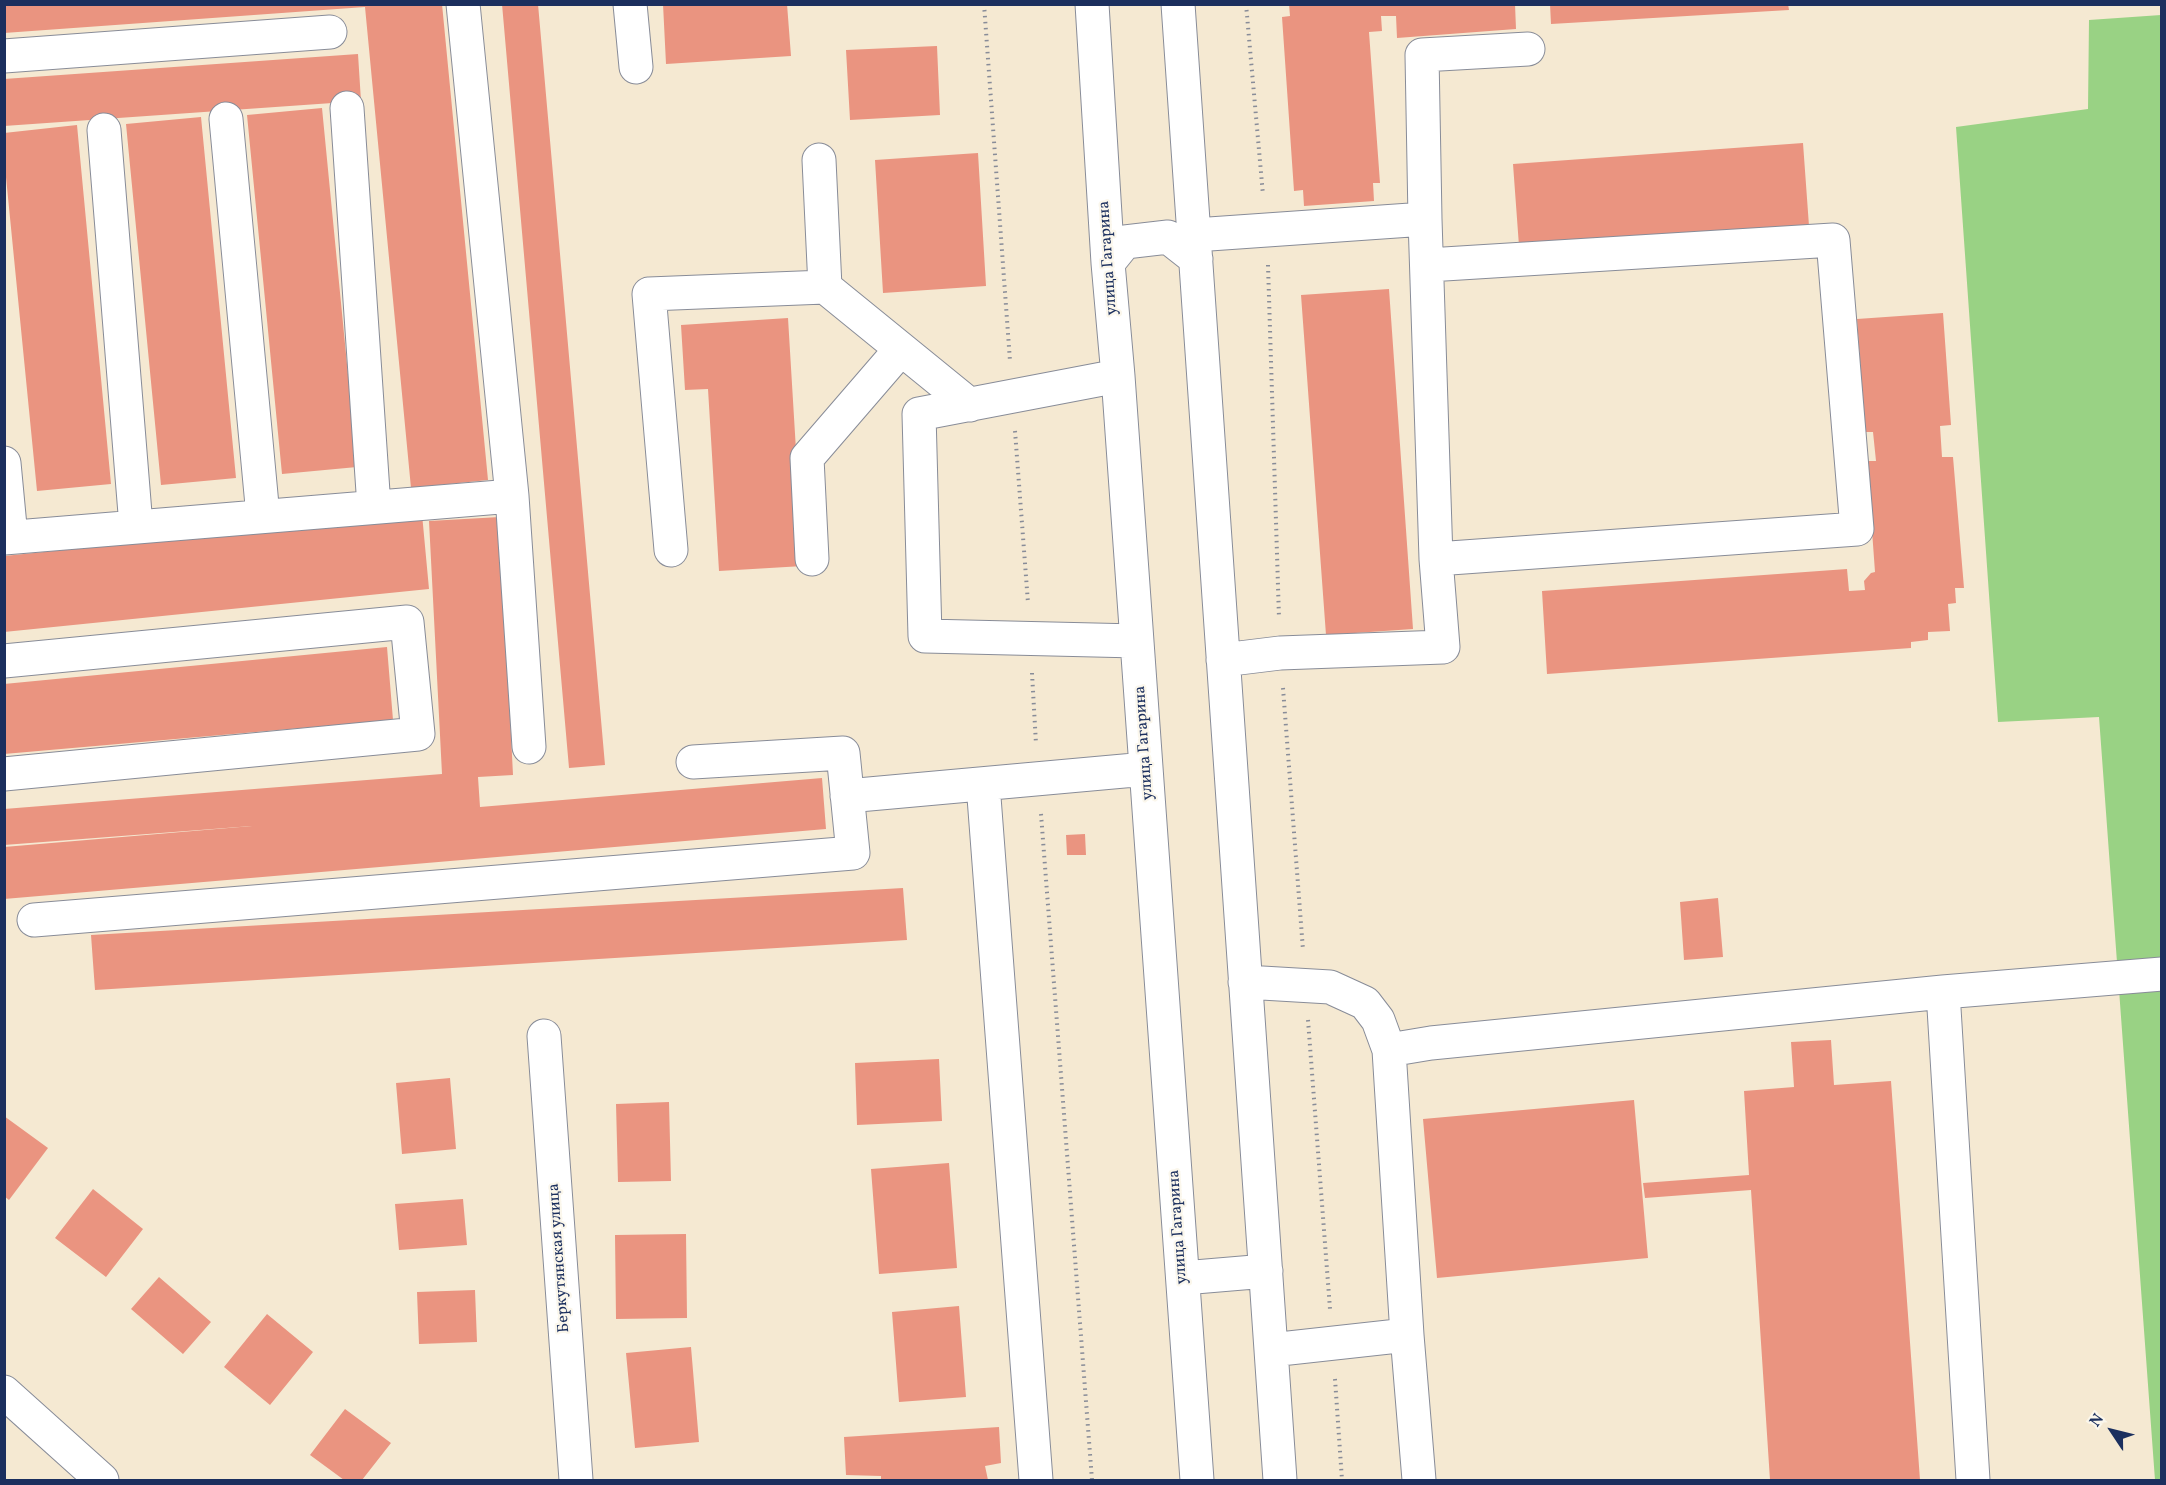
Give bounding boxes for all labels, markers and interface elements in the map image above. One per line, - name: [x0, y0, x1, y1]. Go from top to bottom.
- street label: улица Гагарина: [1095, 200, 1123, 316]
- street label: улица Гагарина: [1131, 685, 1159, 801]
- street label: улица Гагарина: [1165, 1169, 1193, 1285]
- street label: Беркутянская улица: [545, 1183, 575, 1333]
- north arrow: [2082, 1401, 2142, 1461]
- text: N: [2085, 1410, 2110, 1432]

